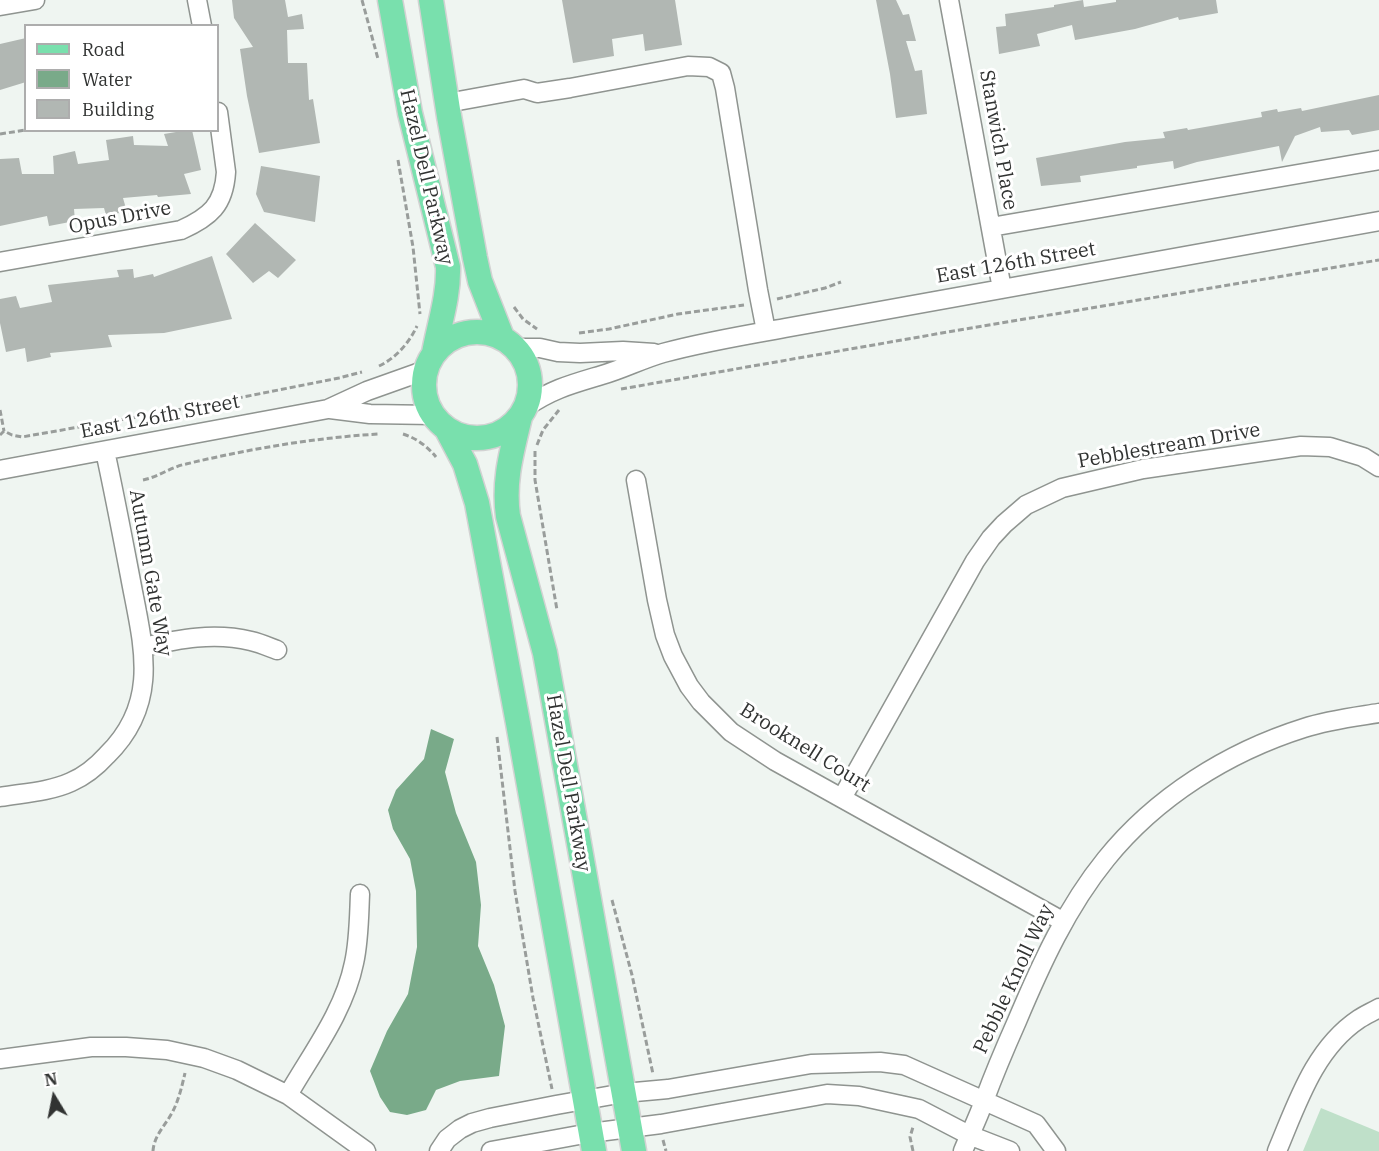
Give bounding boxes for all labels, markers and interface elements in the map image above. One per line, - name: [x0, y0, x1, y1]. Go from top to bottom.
- legend: [24, 24, 219, 132]
- text: Road: [82, 38, 125, 61]
- text: Water: [82, 68, 132, 91]
- street label: Stanwich Place: [974, 68, 1022, 212]
- street label: Hazel Dell Parkway: [394, 87, 458, 267]
- text: Building: [82, 98, 154, 121]
- street label: Opus Drive: [67, 196, 173, 240]
- street label: East 126th Street: [934, 237, 1098, 289]
- street label: East 126th Street: [78, 390, 242, 444]
- street label: Pebblestream Drive: [1076, 418, 1262, 474]
- street label: Autumn Gate Way: [124, 488, 176, 658]
- street label: Hazel Dell Parkway: [541, 692, 595, 874]
- street label: Brooknell Court: [735, 698, 875, 798]
- street label: Pebble Knoll Way: [969, 900, 1059, 1058]
- north arrow: [24, 1067, 84, 1127]
- text: N: [43, 1068, 59, 1090]

